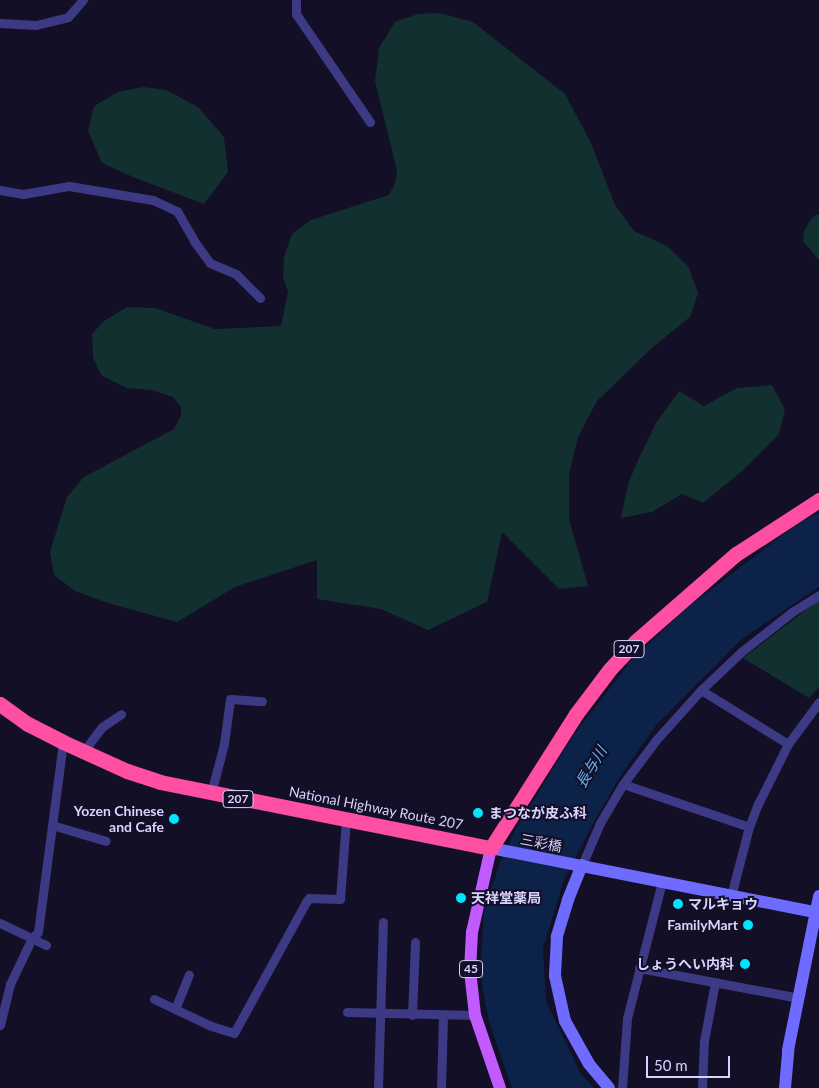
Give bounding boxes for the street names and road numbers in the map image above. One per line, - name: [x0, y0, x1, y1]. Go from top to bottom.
- road number: 207: [613, 640, 645, 659]
- street label: National Highway Route 207: [287, 783, 465, 833]
- road number: 207: [222, 790, 254, 809]
- street label: 三彩橋: [519, 831, 563, 855]
- road number: 45: [458, 960, 484, 979]

